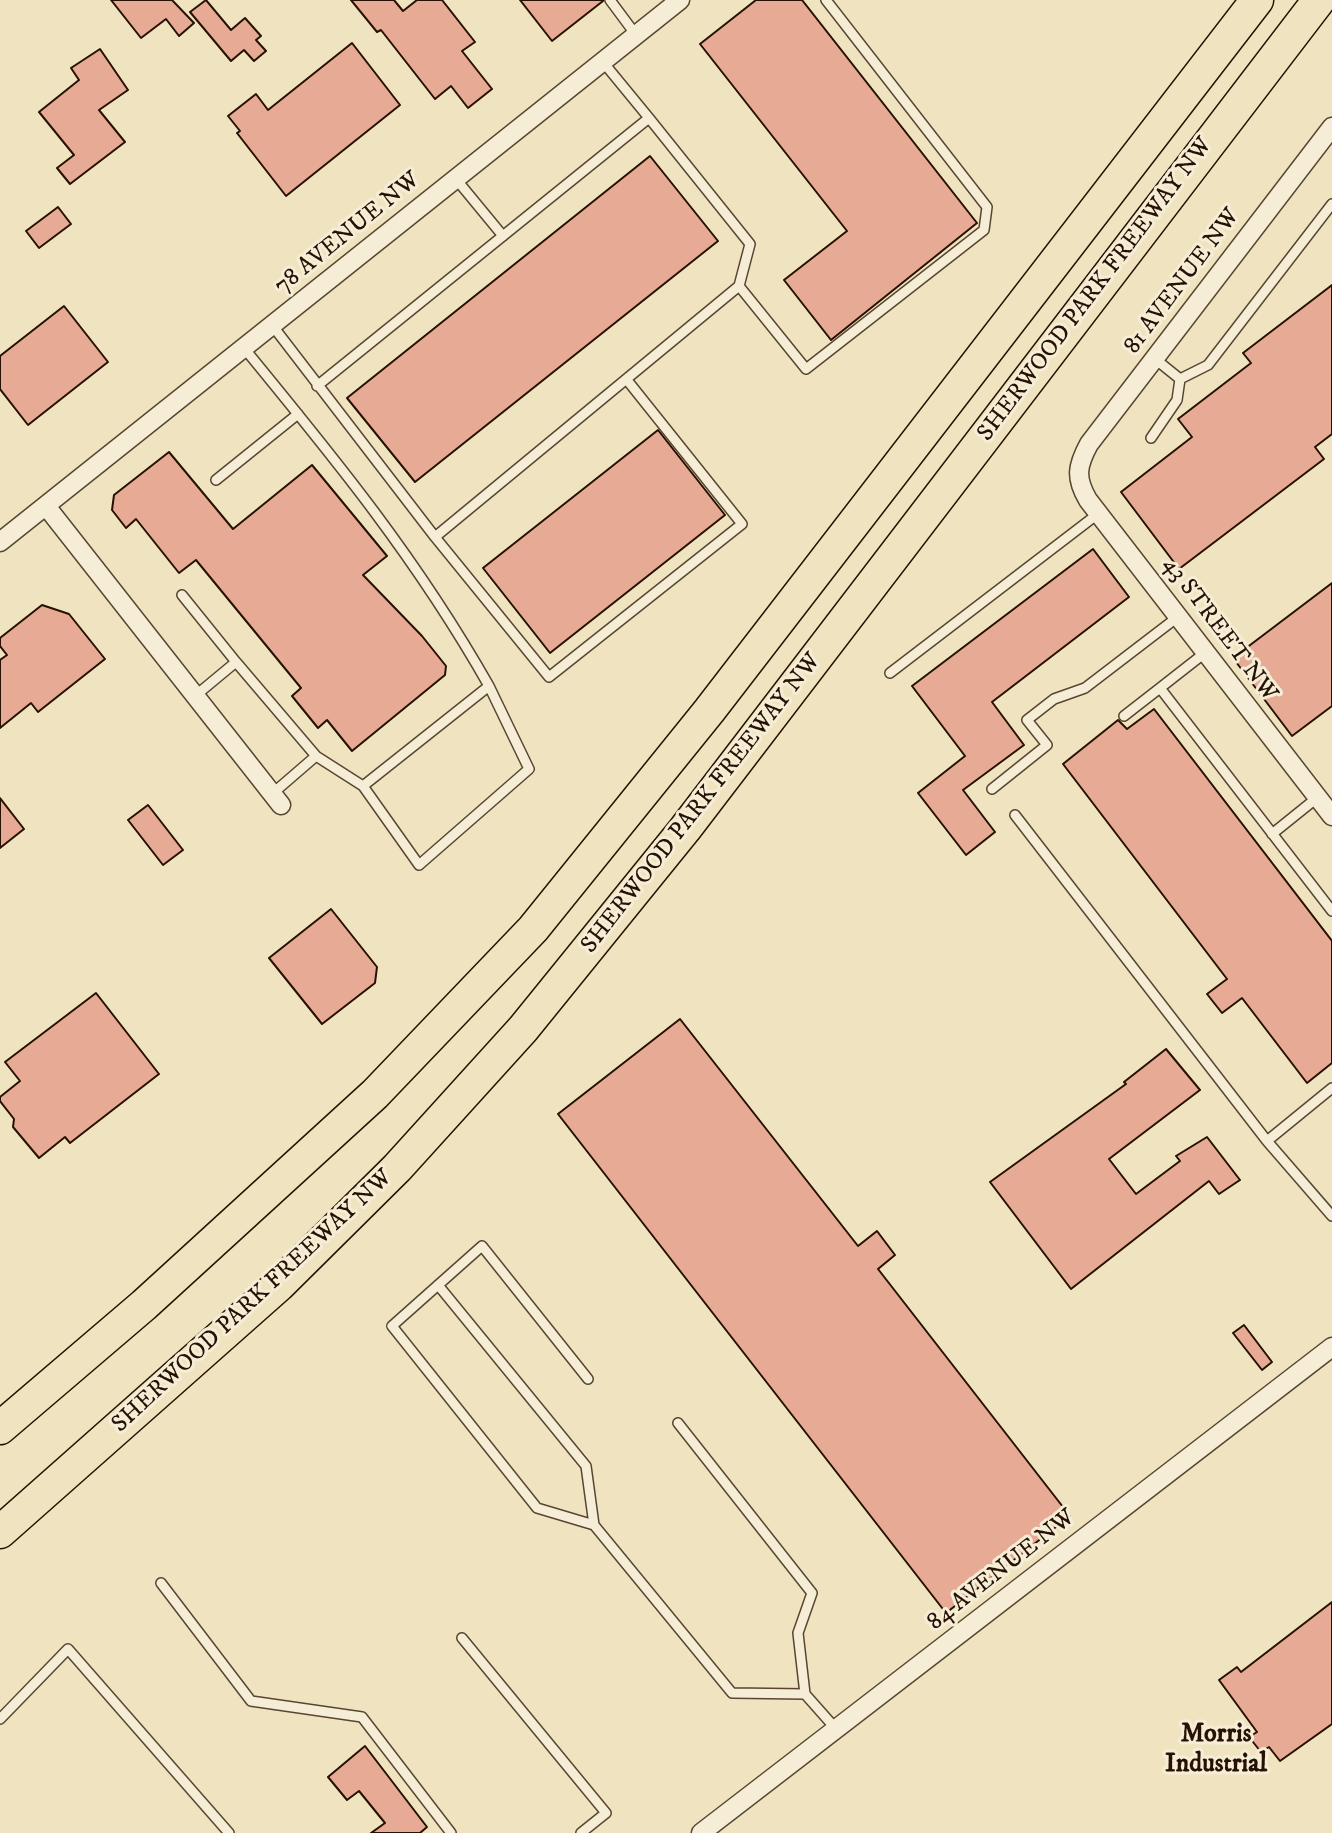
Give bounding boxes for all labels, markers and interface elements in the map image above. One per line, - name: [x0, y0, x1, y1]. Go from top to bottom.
- street label: SHERWOOD PARK FREEWAY NW: [972, 132, 1220, 448]
- street label: 78 AVENUE NW: [270, 167, 426, 301]
- street label: 81 AVENUE NW: [1119, 204, 1247, 360]
- street label: 43 STREET NW: [1155, 552, 1283, 708]
- street label: SHERWOOD PARK FREEWAY NW: [576, 648, 828, 960]
- street label: SHERWOOD PARK FREEWAY NW: [107, 1164, 399, 1440]
- street label: 84 AVENUE NW: [922, 1504, 1082, 1638]
- district label: Morris Industrial: [1165, 1720, 1267, 1782]

